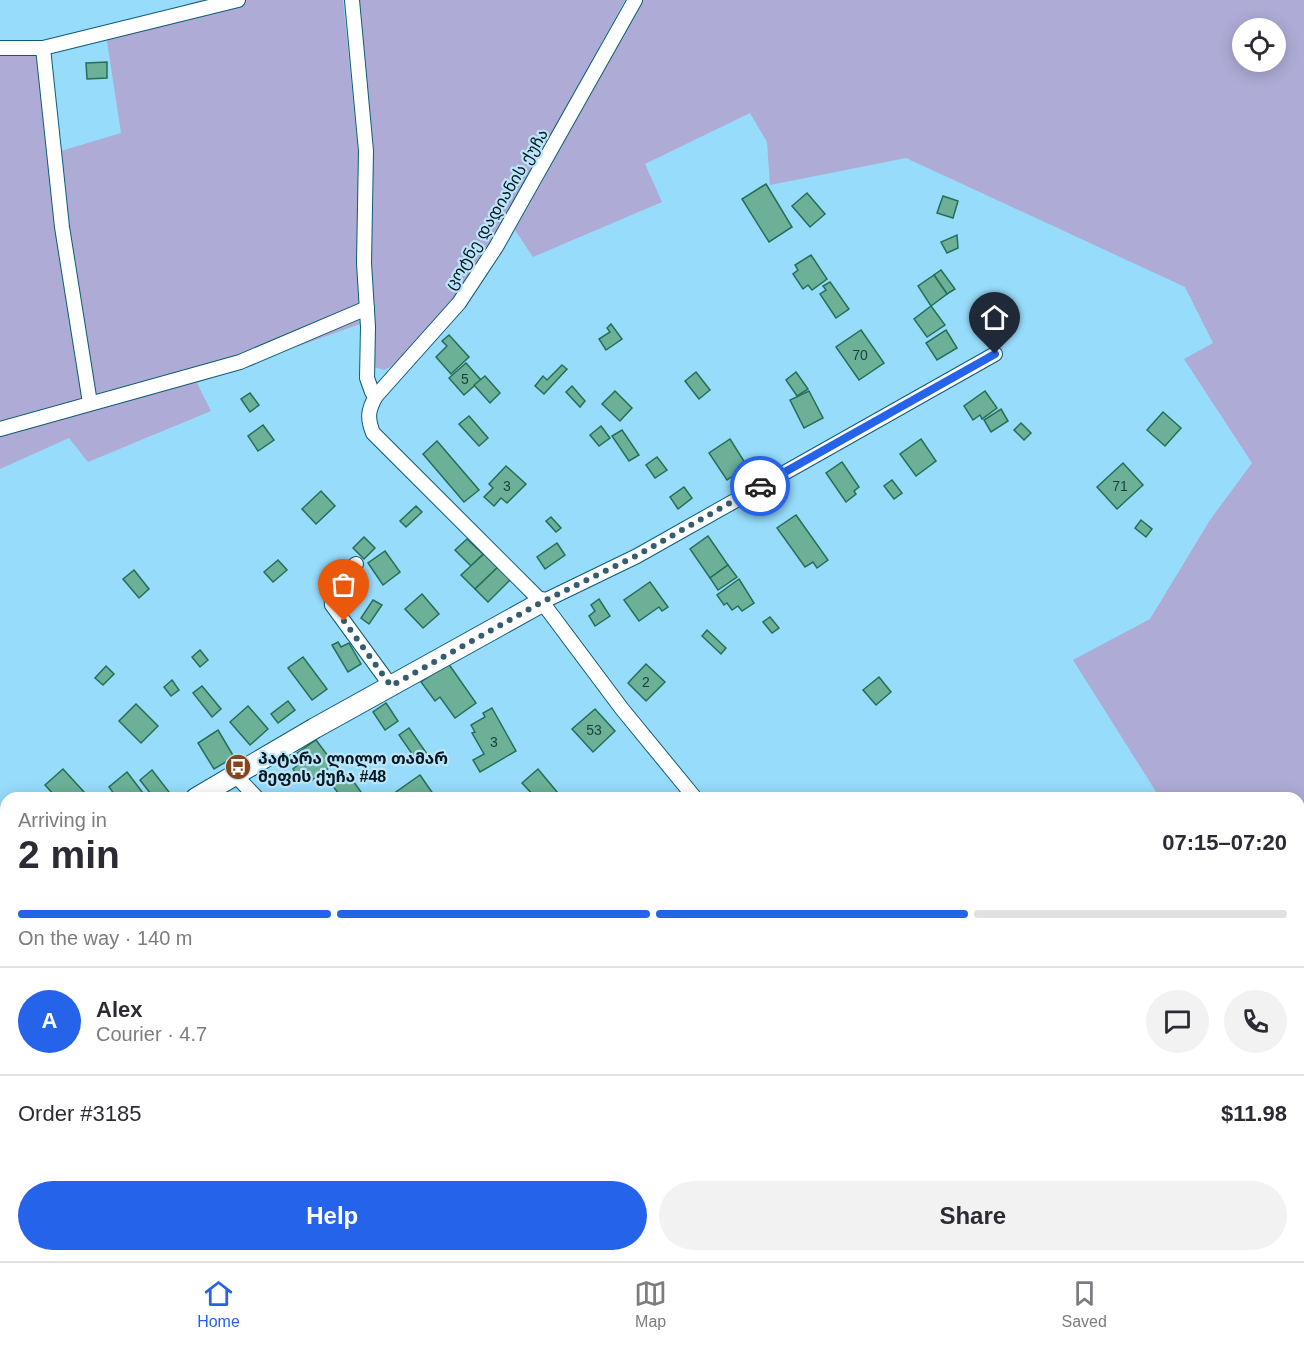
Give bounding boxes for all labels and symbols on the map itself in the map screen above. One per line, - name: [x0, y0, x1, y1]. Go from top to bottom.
- street label: ცოტნე დადიანის ქუჩა: [442, 126, 553, 294]
- pin: [969, 292, 1020, 354]
- house number: 70: [852, 347, 868, 363]
- house number: 5: [461, 371, 469, 387]
- courier: [730, 456, 790, 516]
- house number: 3: [503, 478, 511, 494]
- house number: 71: [1112, 478, 1128, 494]
- pin: [318, 559, 369, 621]
- house number: 2: [642, 674, 650, 690]
- house number: 53: [586, 722, 602, 738]
- house number: 3: [490, 734, 498, 750]
- place label: პატარა ლილო თამარ მეფის ქუჩა #48: [258, 750, 448, 786]
- bus stop icon: პატარა ლილო თამარ მეფის ქუჩა #48: [223, 752, 253, 782]

